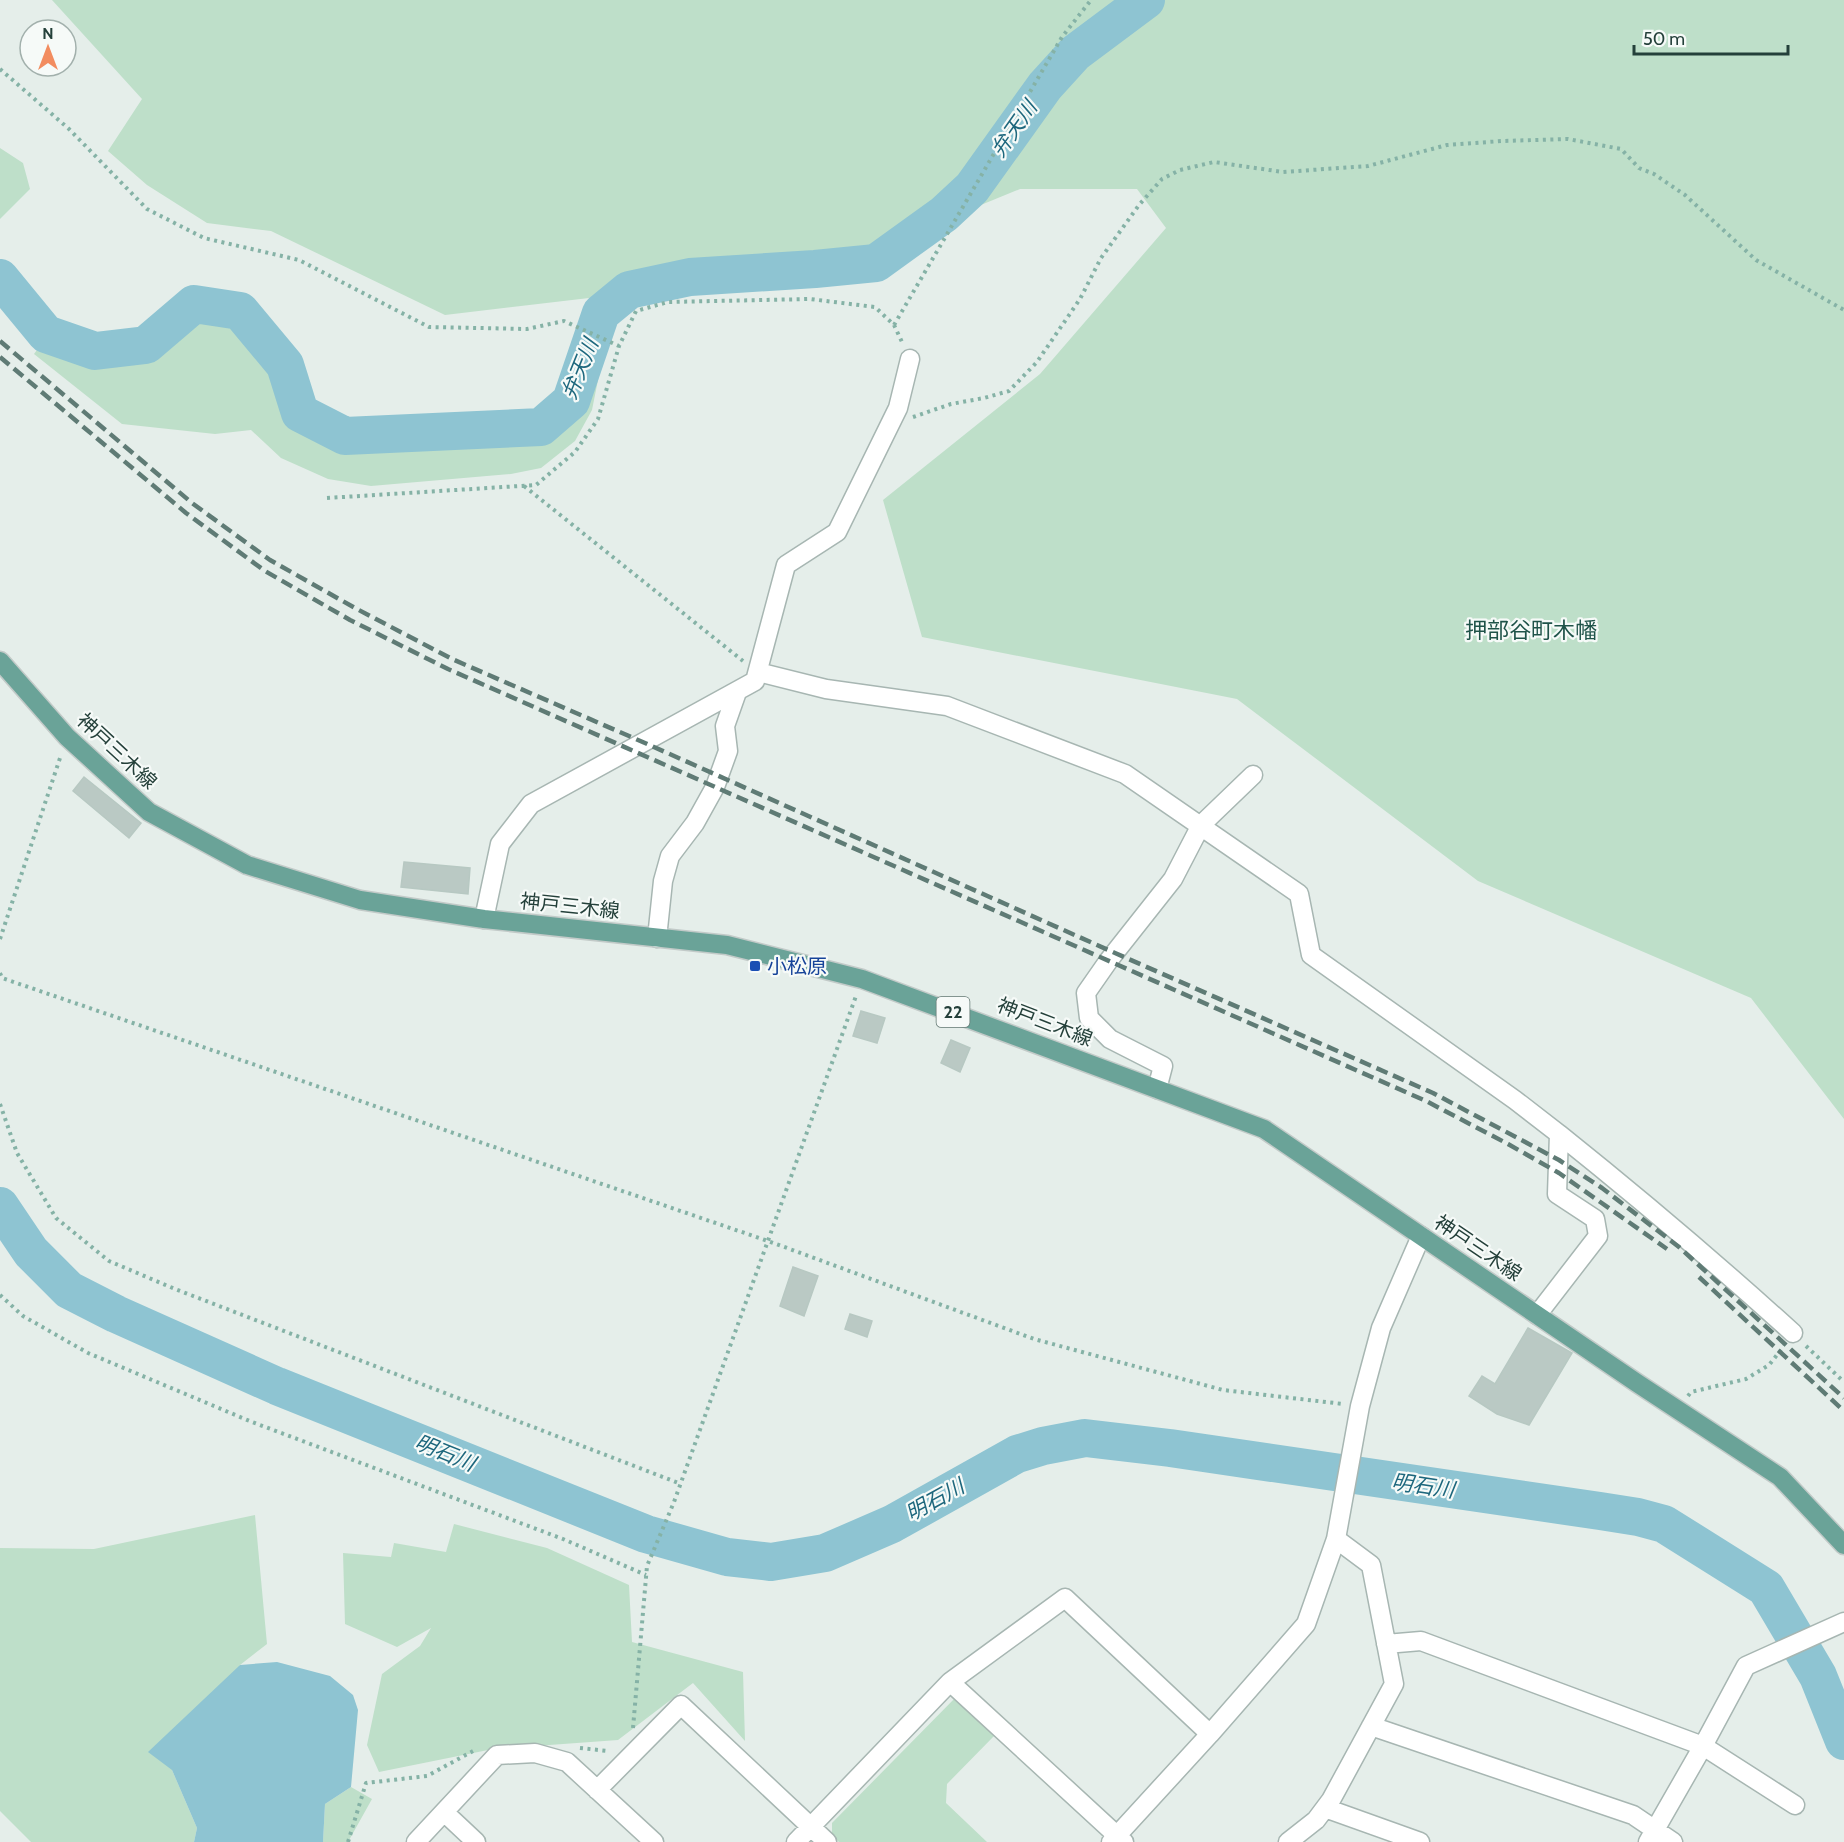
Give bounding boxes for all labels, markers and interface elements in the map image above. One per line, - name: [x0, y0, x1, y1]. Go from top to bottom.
- north arrow: [18, 18, 78, 78]
- scale bar: [1634, 18, 1788, 56]
- text: N: [42, 24, 54, 43]
- text: 50 m: [1643, 28, 1685, 50]
- water label: 弁天川: [985, 94, 1043, 162]
- water label: 弁天川: [556, 333, 604, 403]
- district label: 押部谷町木幡: [1465, 617, 1597, 644]
- street label: 神戸三木線: [72, 708, 162, 794]
- street label: 神戸三木線: [519, 889, 621, 923]
- place label: 小松原: [767, 954, 827, 978]
- marker: 小松原: [748, 959, 762, 973]
- street label: 神戸三木線: [994, 993, 1096, 1051]
- road number: 22: [936, 997, 970, 1027]
- street label: 神戸三木線: [1430, 1210, 1526, 1286]
- water label: 明石川: [411, 1429, 481, 1477]
- water label: 明石川: [1390, 1469, 1458, 1503]
- water label: 明石川: [901, 1472, 970, 1526]

